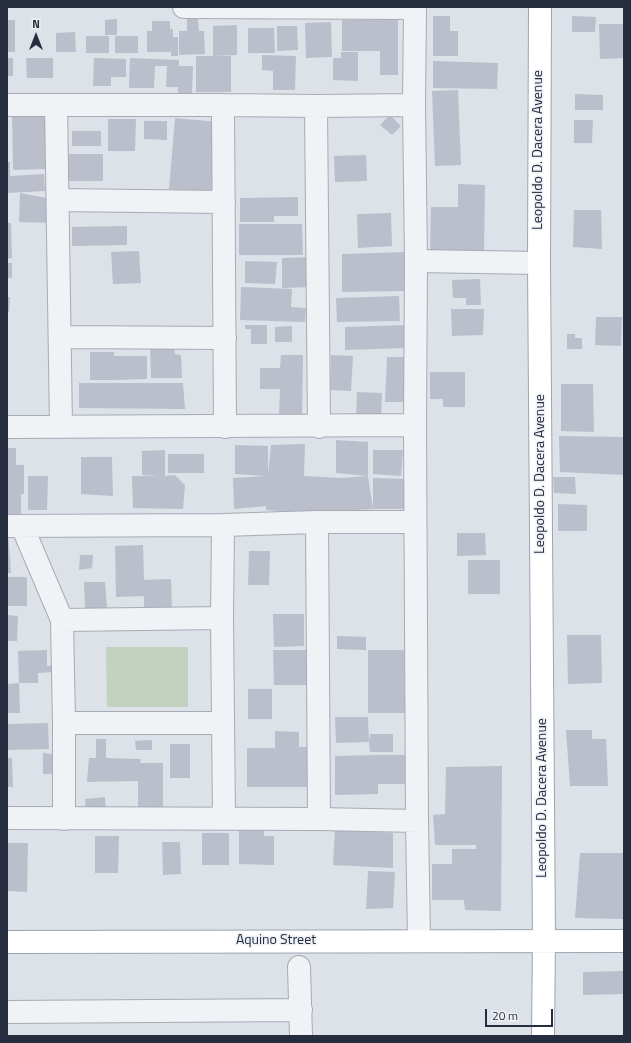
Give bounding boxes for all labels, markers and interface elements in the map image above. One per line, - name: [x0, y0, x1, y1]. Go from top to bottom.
- north arrow: [16, 16, 56, 56]
- text: N: [32, 16, 40, 32]
- street label: Leopoldo D. Dacera Avenue: [531, 70, 547, 230]
- street label: Leopoldo D. Dacera Avenue: [533, 394, 549, 554]
- street label: Leopoldo D. Dacera Avenue: [535, 718, 551, 878]
- street label: Aquino Street: [236, 933, 316, 949]
- scale bar: [487, 1001, 555, 1027]
- text: 20 m: [492, 1006, 518, 1025]

